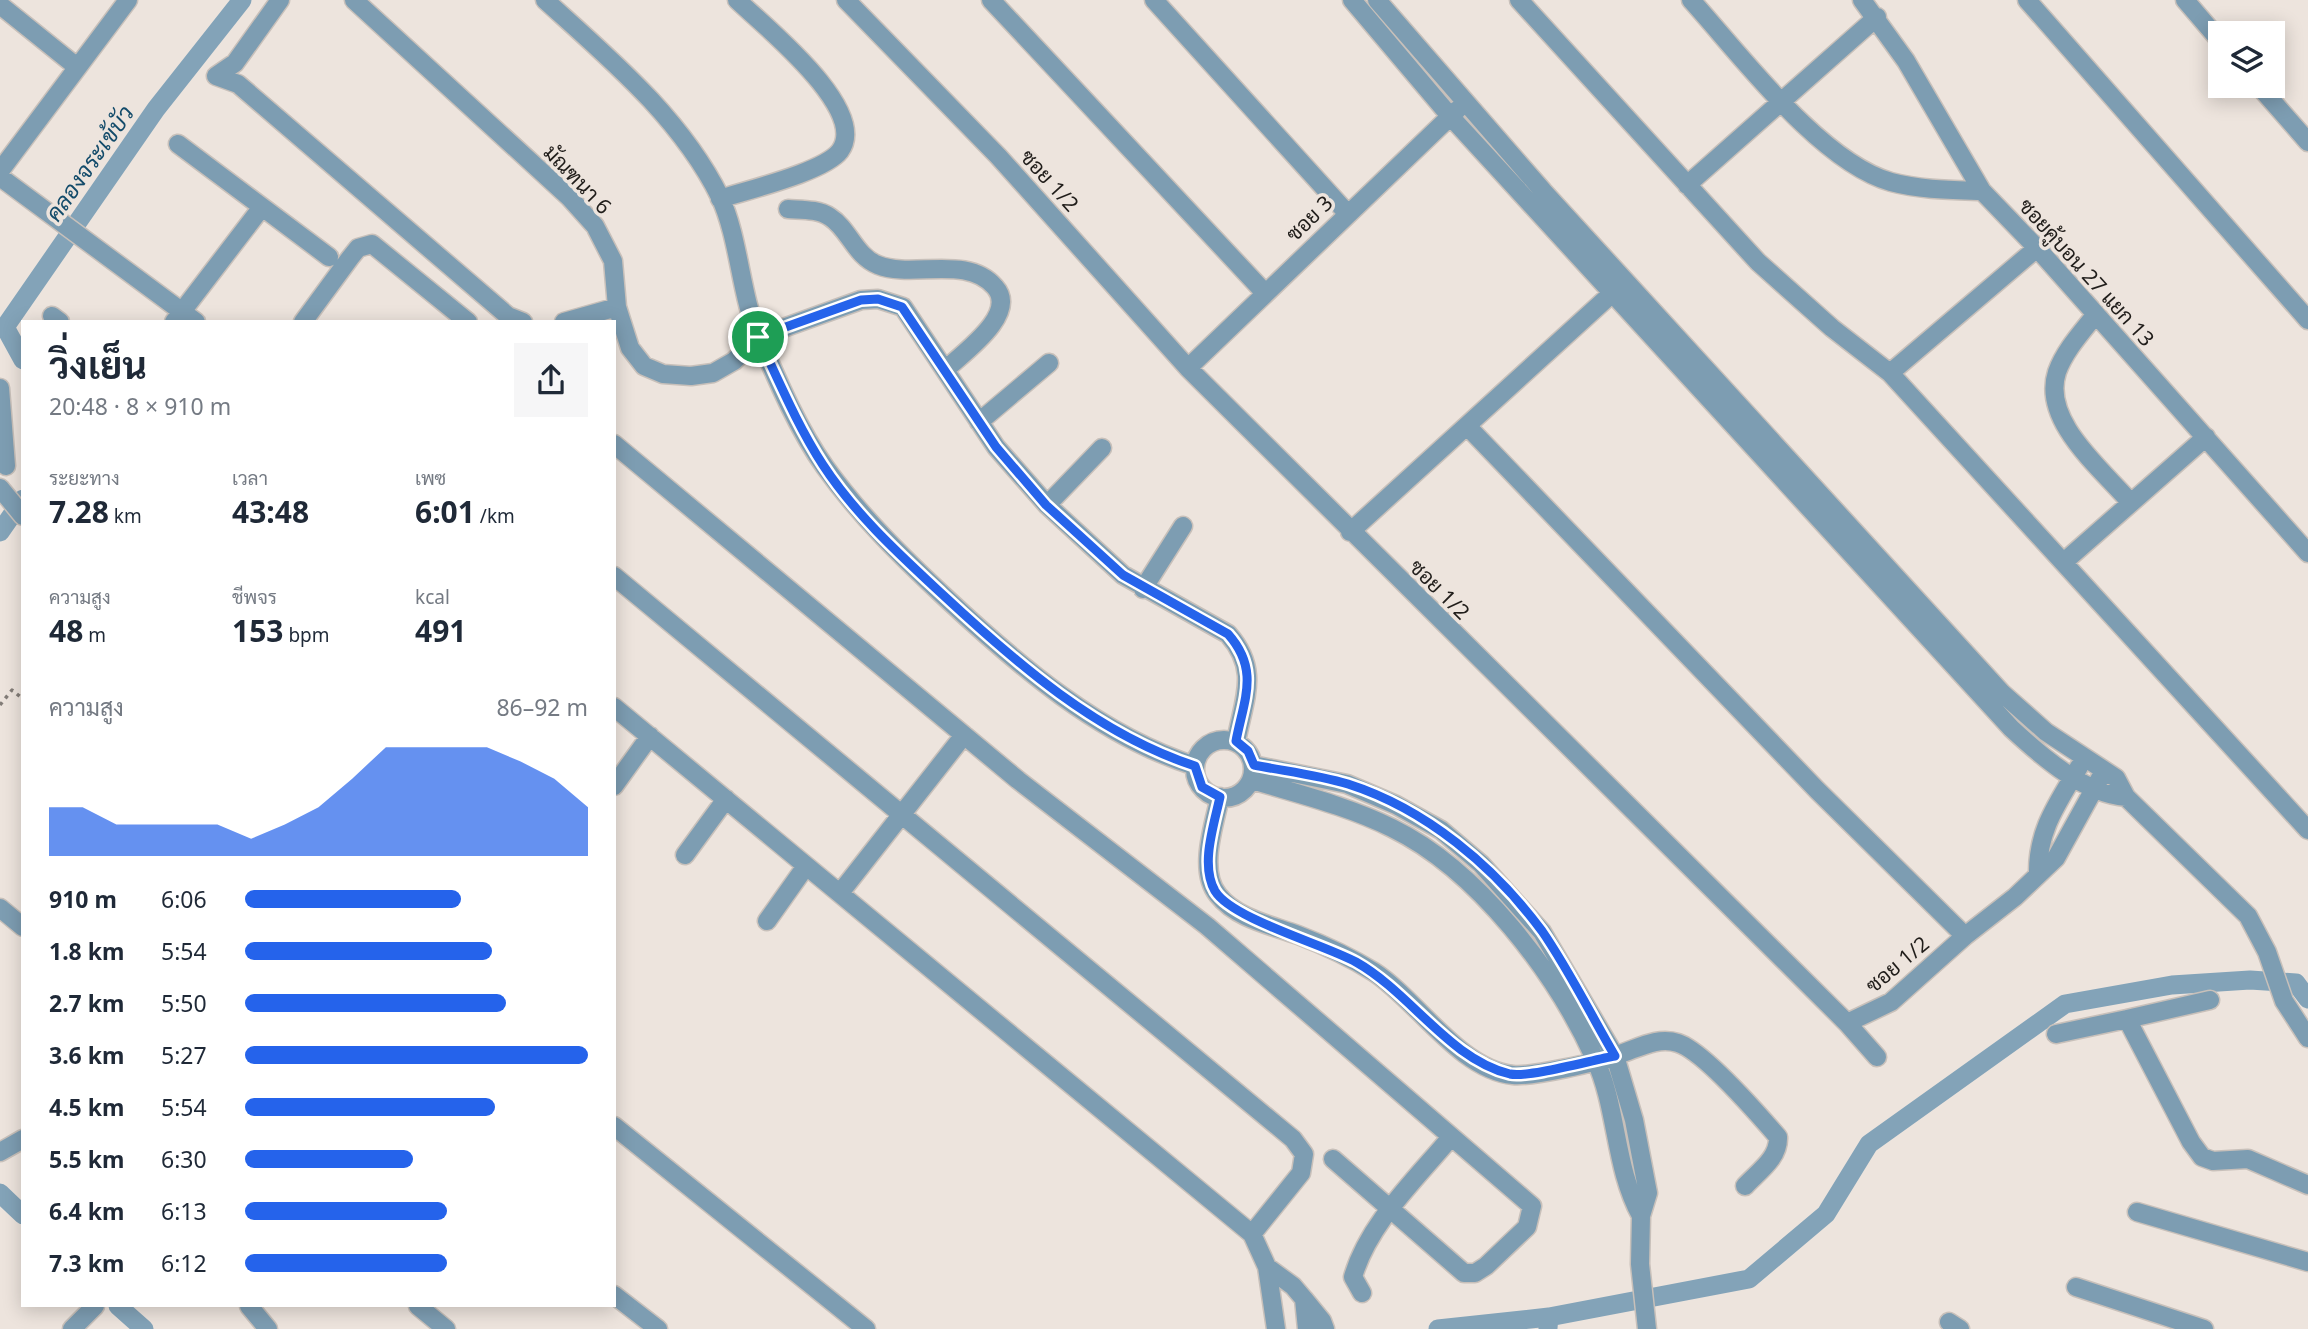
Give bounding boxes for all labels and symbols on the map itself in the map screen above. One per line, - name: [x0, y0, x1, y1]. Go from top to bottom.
- water label: คลองจระเข้บัว: [37, 99, 141, 227]
- street label: มัณฑนา 6: [538, 138, 618, 220]
- street label: ซอย 1/2: [1015, 143, 1085, 217]
- street label: ซอย 3: [1280, 189, 1338, 247]
- street label: ซอยคู้บอน 27 แยก 13: [2012, 192, 2161, 353]
- pin: [728, 307, 788, 367]
- street label: ซอย 1/2: [1404, 553, 1476, 625]
- street label: ซอย 1/2: [1859, 929, 1935, 999]

